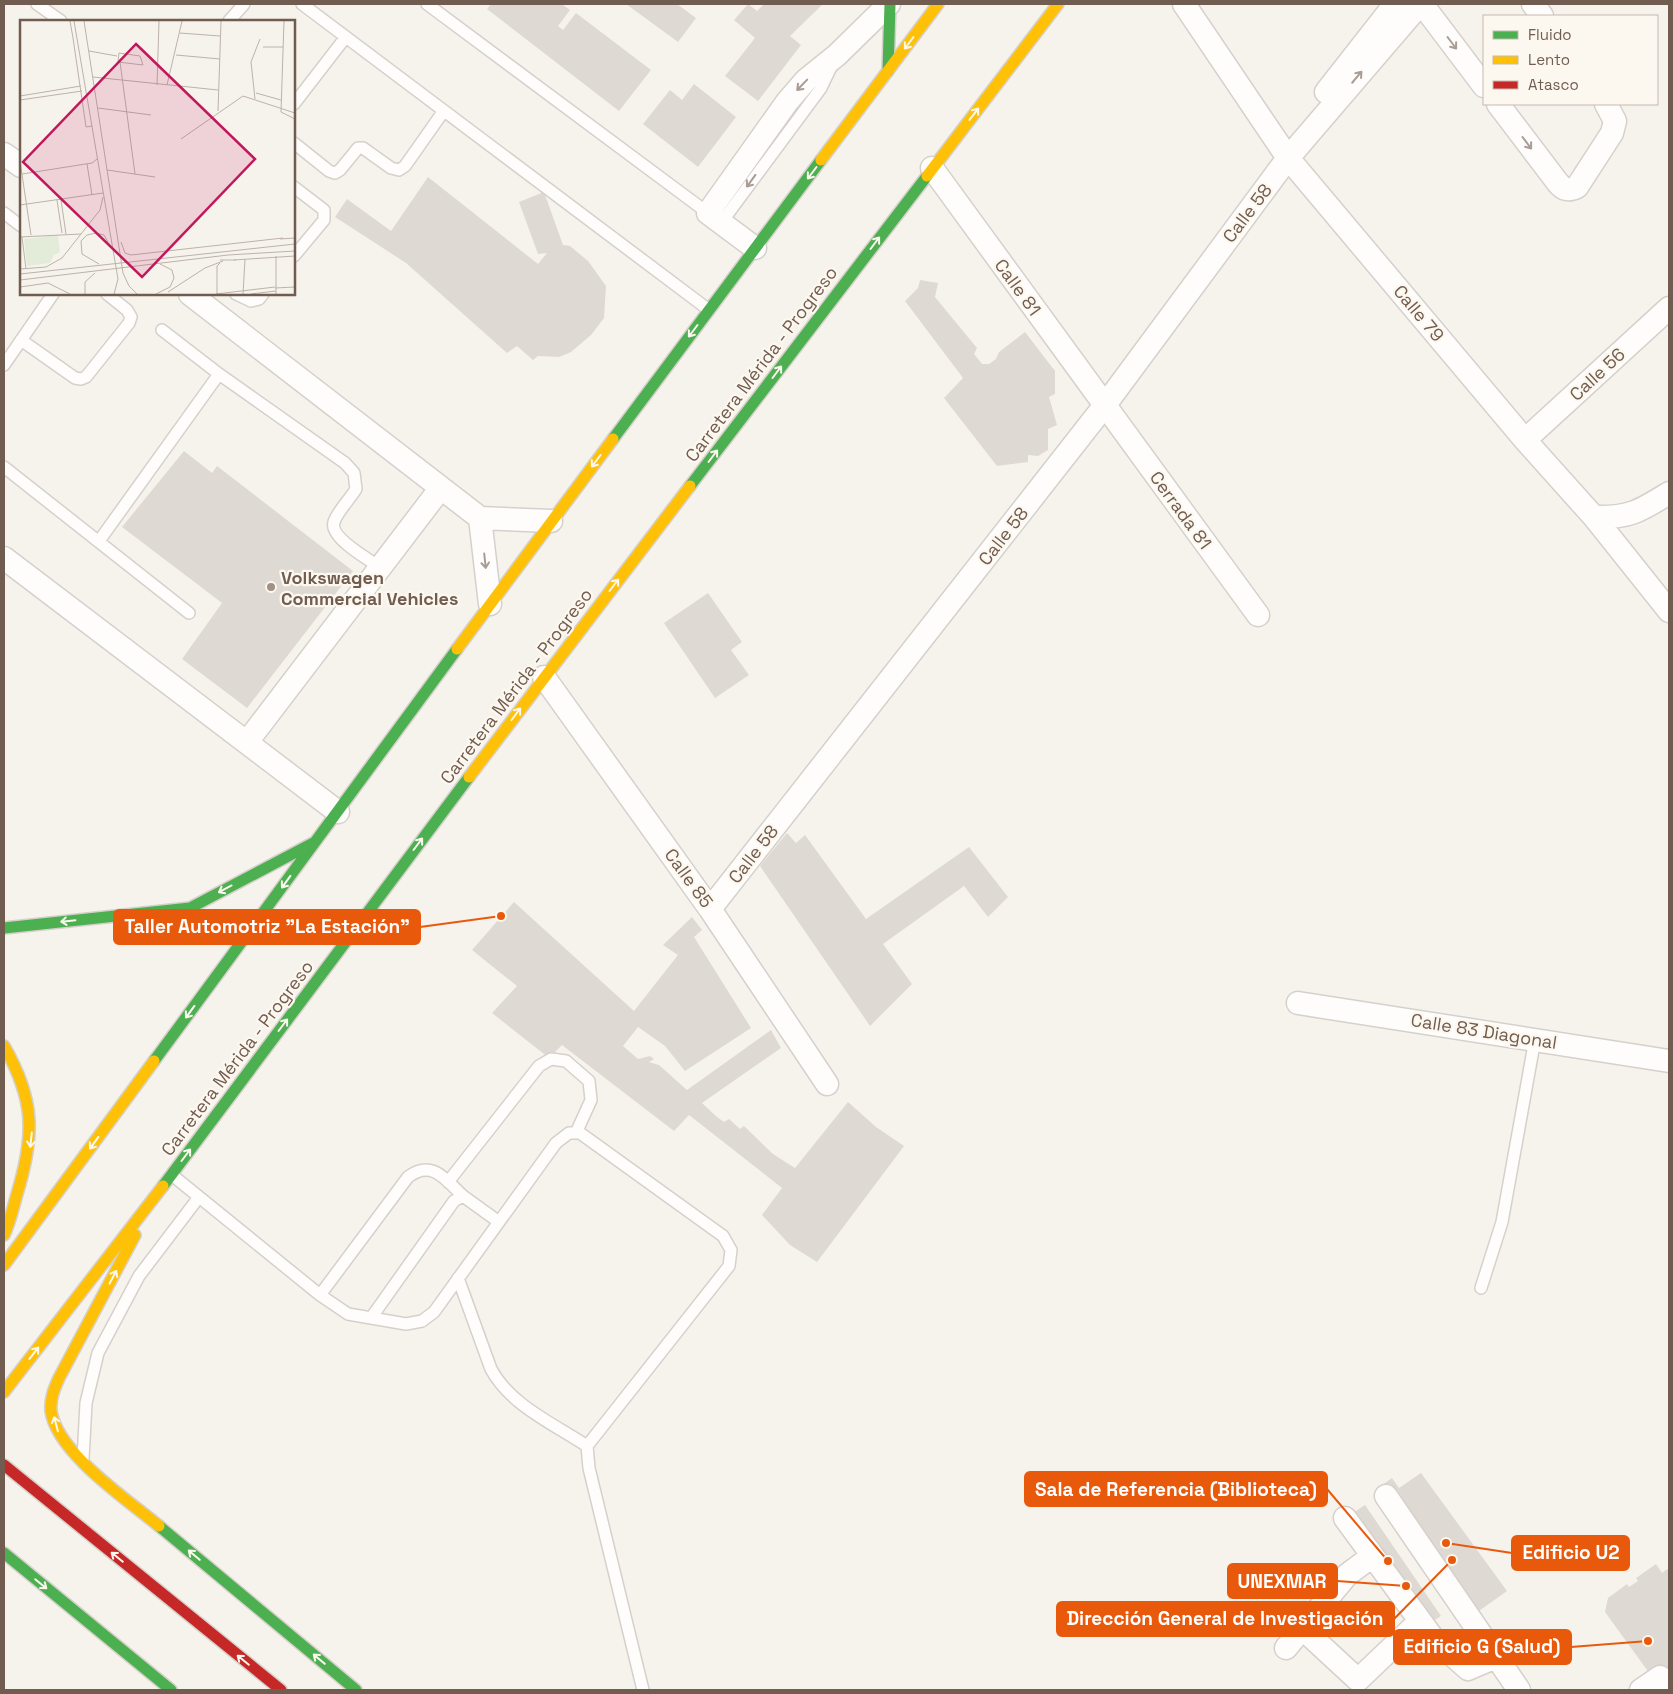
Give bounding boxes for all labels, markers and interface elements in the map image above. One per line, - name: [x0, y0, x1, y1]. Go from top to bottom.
- legend: [1483, 15, 1658, 105]
- inset map: [20, 20, 295, 295]
- text: Fluido: [1528, 25, 1572, 44]
- one-way arrow: [904, 36, 914, 50]
- one-way arrow: [1447, 36, 1457, 50]
- text: Lento: [1528, 50, 1570, 69]
- one-way arrow: [1352, 71, 1363, 84]
- text: Atasco: [1528, 75, 1579, 94]
- one-way arrow: [796, 78, 808, 91]
- one-way arrow: [968, 108, 979, 121]
- one-way arrow: [1522, 136, 1532, 150]
- one-way arrow: [806, 166, 817, 179]
- one-way arrow: [746, 174, 756, 188]
- street label: Calle 58: [1217, 179, 1277, 247]
- one-way arrow: [870, 236, 880, 250]
- street label: Calle 81: [990, 254, 1046, 320]
- street label: Carretera Mérida - Progreso: [680, 262, 842, 466]
- street label: Calle 79: [1389, 280, 1449, 346]
- one-way arrow: [688, 324, 699, 337]
- street label: Calle 56: [1564, 342, 1630, 406]
- one-way arrow: [771, 366, 782, 379]
- one-way arrow: [707, 450, 718, 463]
- one-way arrow: [591, 454, 601, 468]
- street label: Cerrada 81: [1145, 466, 1217, 554]
- street label: Calle 58: [973, 502, 1033, 570]
- one-way arrow: [480, 553, 490, 569]
- place label: Volkswagen Commercial Vehicles: [281, 566, 458, 610]
- one-way arrow: [609, 578, 619, 592]
- marker: Volkswagen Commercial Vehicles: [265, 581, 277, 593]
- street label: Carretera Mérida - Progreso: [435, 584, 597, 788]
- one-way arrow: [511, 707, 521, 721]
- street label: Calle 58: [723, 820, 783, 888]
- one-way arrow: [413, 838, 424, 851]
- street label: Calle 85: [660, 844, 718, 912]
- one-way arrow: [281, 874, 291, 888]
- one-way arrow: [218, 884, 233, 894]
- callout: Taller Automotriz "La Estación": [114, 910, 420, 944]
- text: Taller Automotriz "La Estación": [124, 914, 410, 939]
- one-way arrow: [61, 916, 77, 926]
- street label: Carretera Mérida - Progreso: [156, 956, 318, 1160]
- one-way arrow: [185, 1005, 195, 1019]
- street label: Calle 83 Diagonal: [1409, 1008, 1559, 1054]
- one-way arrow: [278, 1019, 289, 1032]
- one-way arrow: [26, 1132, 36, 1148]
- one-way arrow: [88, 1136, 99, 1149]
- one-way arrow: [181, 1148, 191, 1162]
- one-way arrow: [108, 1270, 118, 1285]
- one-way arrow: [28, 1347, 39, 1360]
- one-way arrow: [50, 1416, 60, 1432]
- callout: Sala de Referencia (Biblioteca): [1025, 1472, 1327, 1506]
- text: Sala de Referencia (Biblioteca): [1035, 1477, 1317, 1502]
- callout: Edificio U2: [1512, 1536, 1629, 1570]
- text: Edificio U2: [1522, 1540, 1620, 1565]
- one-way arrow: [187, 1549, 200, 1561]
- one-way arrow: [111, 1552, 124, 1563]
- callout: UNEXMAR: [1228, 1564, 1337, 1598]
- text: UNEXMAR: [1237, 1569, 1327, 1594]
- one-way arrow: [35, 1578, 48, 1589]
- callout: Dirección General de Investigación: [1057, 1602, 1394, 1636]
- text: Dirección General de Investigación: [1066, 1606, 1384, 1631]
- callout: Edificio G (Salud): [1394, 1630, 1571, 1664]
- text: Edificio G (Salud): [1404, 1634, 1560, 1659]
- one-way arrow: [312, 1653, 325, 1665]
- one-way arrow: [237, 1654, 250, 1665]

